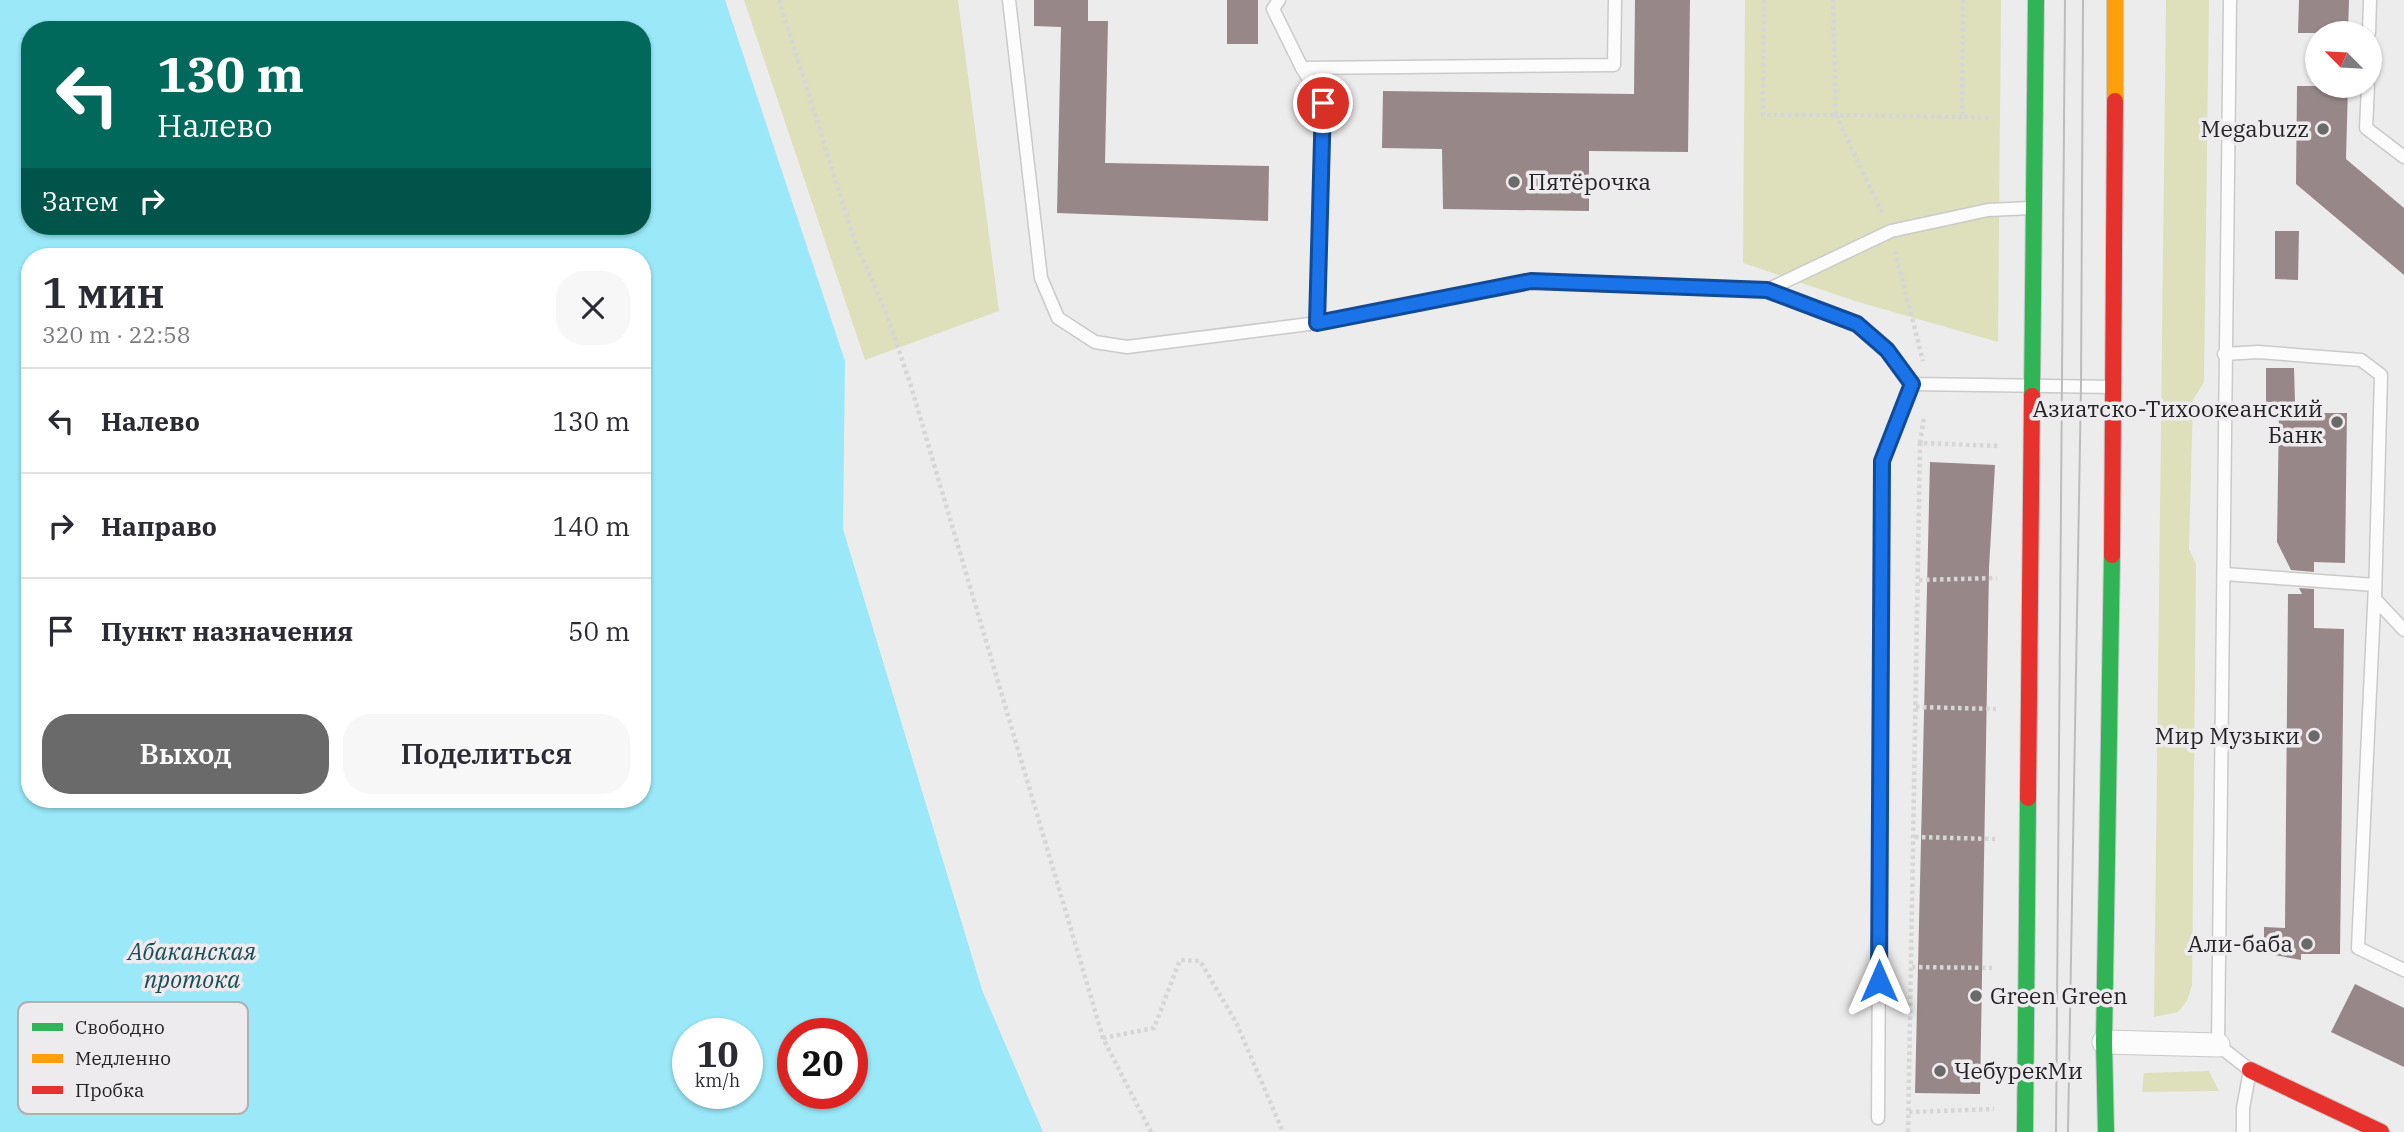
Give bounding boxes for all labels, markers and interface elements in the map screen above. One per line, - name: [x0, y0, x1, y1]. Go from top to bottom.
- north arrow: [2305, 21, 2382, 98]
- map controls: [2305, 21, 2382, 98]
- text: 130 m: [157, 42, 304, 105]
- icon: left: [42, 49, 133, 140]
- pin: [1293, 73, 1353, 133]
- icon: arrive: [1304, 84, 1342, 122]
- text: Налево: [157, 104, 273, 146]
- place label: Megabuzz: [2200, 113, 2309, 143]
- marker: Megabuzz: [2315, 121, 2331, 137]
- place label: Пятёрочка: [1528, 166, 1651, 196]
- marker: Пятёрочка: [1506, 174, 1522, 190]
- icon: right: [133, 182, 171, 220]
- text: Затем: [42, 184, 119, 218]
- text: 1 мин: [42, 265, 165, 320]
- button: close: [556, 271, 630, 345]
- text: 320 m · 22:58: [42, 319, 191, 349]
- place label: Азиатско-Тихоокеанский Банк: [2033, 393, 2324, 449]
- icon: left: [42, 402, 80, 440]
- text: Налево: [101, 404, 200, 438]
- text: 130 m: [552, 404, 630, 438]
- marker: Азиатско-Тихоокеанский Банк: [2329, 414, 2345, 430]
- icon: right: [42, 507, 80, 545]
- text: Направо: [101, 509, 217, 543]
- text: 140 m: [552, 509, 630, 543]
- icon: arrive: [42, 612, 80, 650]
- text: Пункт назначения: [101, 614, 353, 648]
- text: 50 m: [568, 614, 630, 648]
- button: Выход: [42, 714, 329, 794]
- button: Поделиться: [343, 714, 630, 794]
- place label: Мир Музыки: [2154, 720, 2300, 750]
- marker: Мир Музыки: [2306, 728, 2322, 744]
- place label: Али-баба: [2188, 928, 2293, 958]
- water label: Абаканская протока: [126, 935, 257, 995]
- marker: Али-баба: [2299, 936, 2315, 952]
- position arrow: [1842, 944, 1916, 1018]
- place label: Green Green: [1990, 980, 2128, 1010]
- marker: Green Green: [1968, 988, 1984, 1004]
- legend: [18, 1002, 248, 1114]
- text: Свободно: [75, 1015, 165, 1039]
- speed limit sign: 20: [777, 1018, 868, 1109]
- text: 10: [696, 1031, 739, 1077]
- text: Медленно: [75, 1046, 171, 1070]
- place label: ЧебурекМи: [1954, 1055, 2083, 1085]
- marker: ЧебурекМи: [1932, 1063, 1948, 1079]
- text: km/h: [695, 1069, 740, 1092]
- text: Пробка: [75, 1078, 144, 1102]

